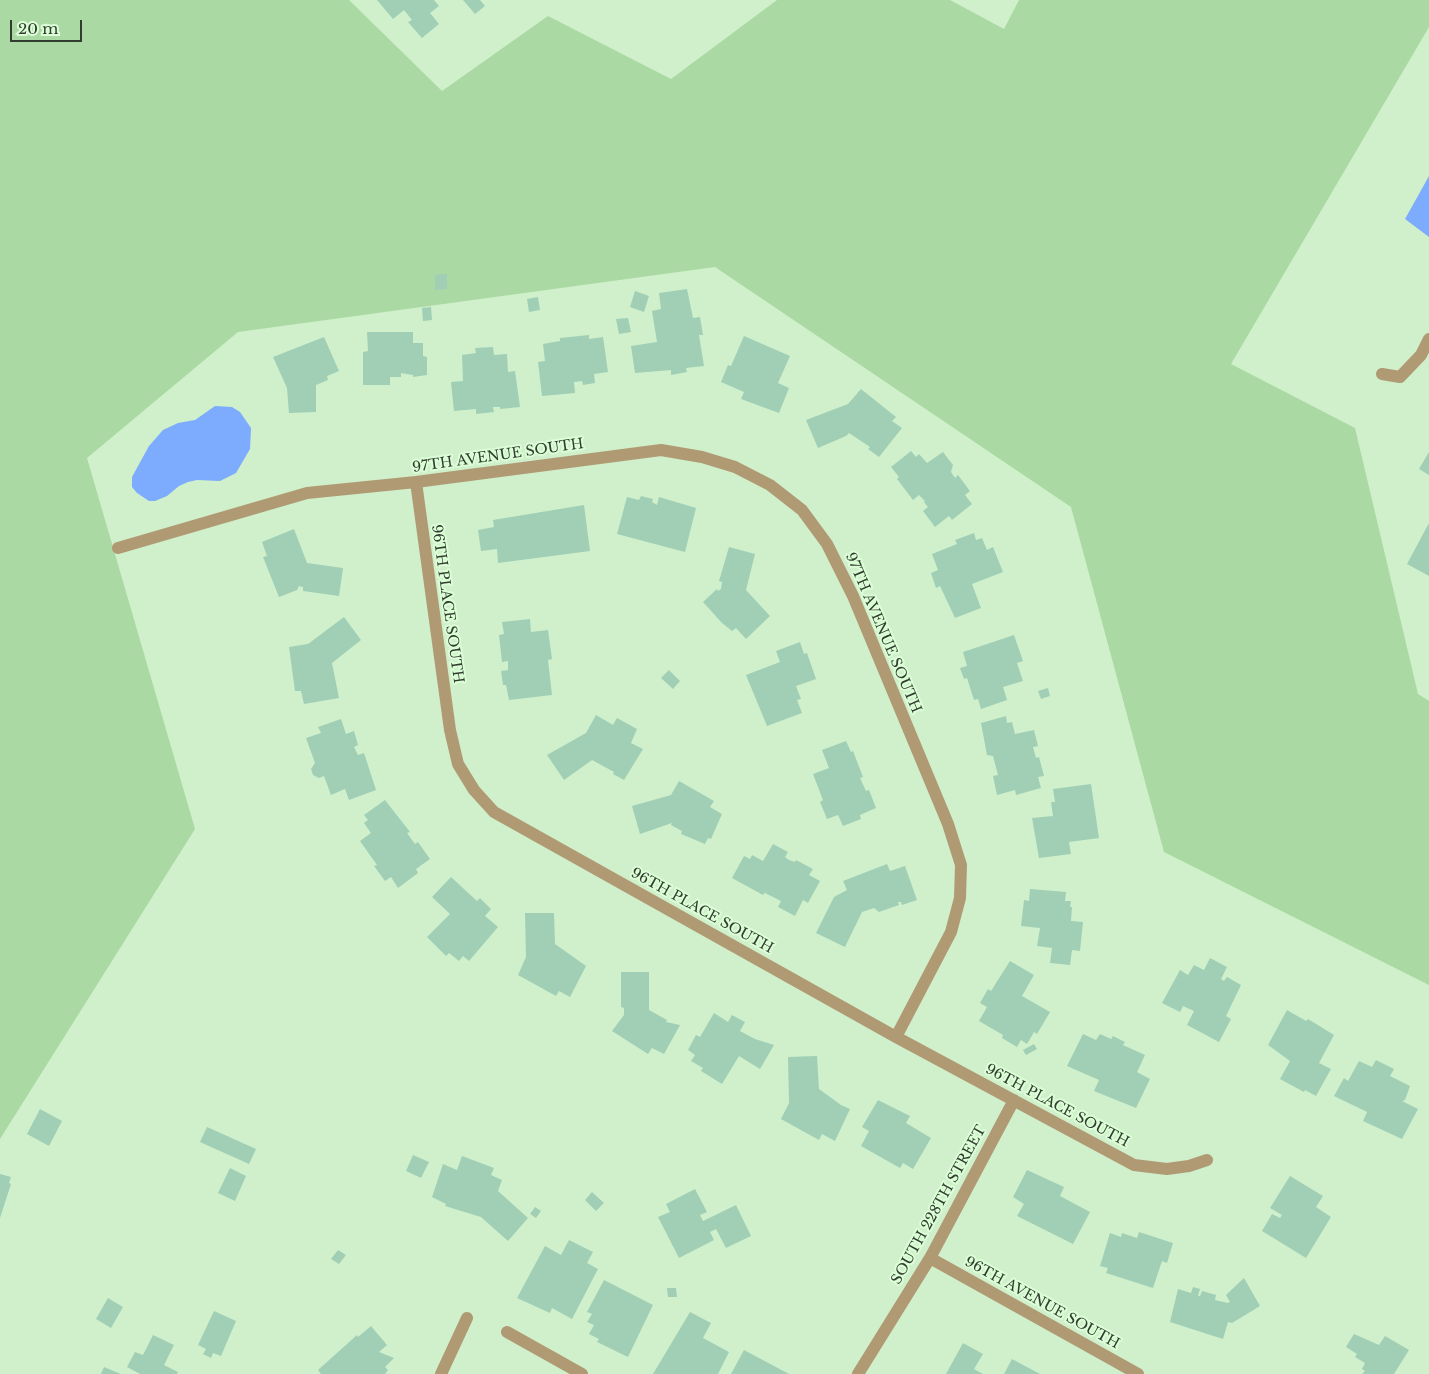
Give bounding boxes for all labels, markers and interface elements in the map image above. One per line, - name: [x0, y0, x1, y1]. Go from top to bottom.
- scale bar: [12, 10, 85, 42]
- text: 20 m: [18, 19, 58, 38]
- street label: 97TH AVENUE SOUTH: [411, 436, 585, 476]
- street label: 96TH PLACE SOUTH: [428, 523, 466, 685]
- street label: 97TH AVENUE SOUTH: [842, 550, 924, 716]
- street label: 96TH PLACE SOUTH: [628, 865, 776, 957]
- street label: 96TH PLACE SOUTH: [982, 1061, 1132, 1151]
- street label: SOUTH 228TH STREET: [888, 1123, 990, 1287]
- street label: 96TH AVENUE SOUTH: [962, 1253, 1122, 1353]

